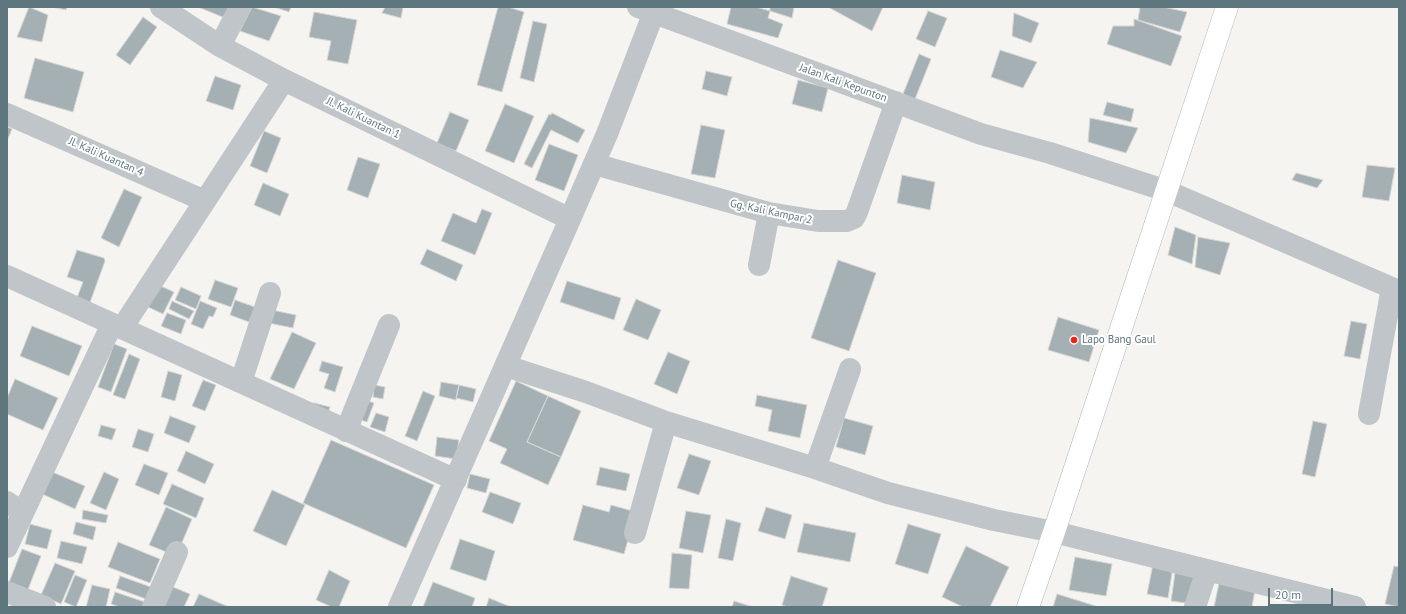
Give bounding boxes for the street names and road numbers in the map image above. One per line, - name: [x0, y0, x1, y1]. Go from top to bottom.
- street label: Jalan Kali Kepunton: [797, 61, 889, 105]
- street label: Jl. Kali Kuantan 1: [324, 94, 402, 142]
- street label: Jl. Kali Kuantan 4: [67, 135, 145, 179]
- street label: Gg. Kali Kampar 2: [729, 197, 813, 227]

